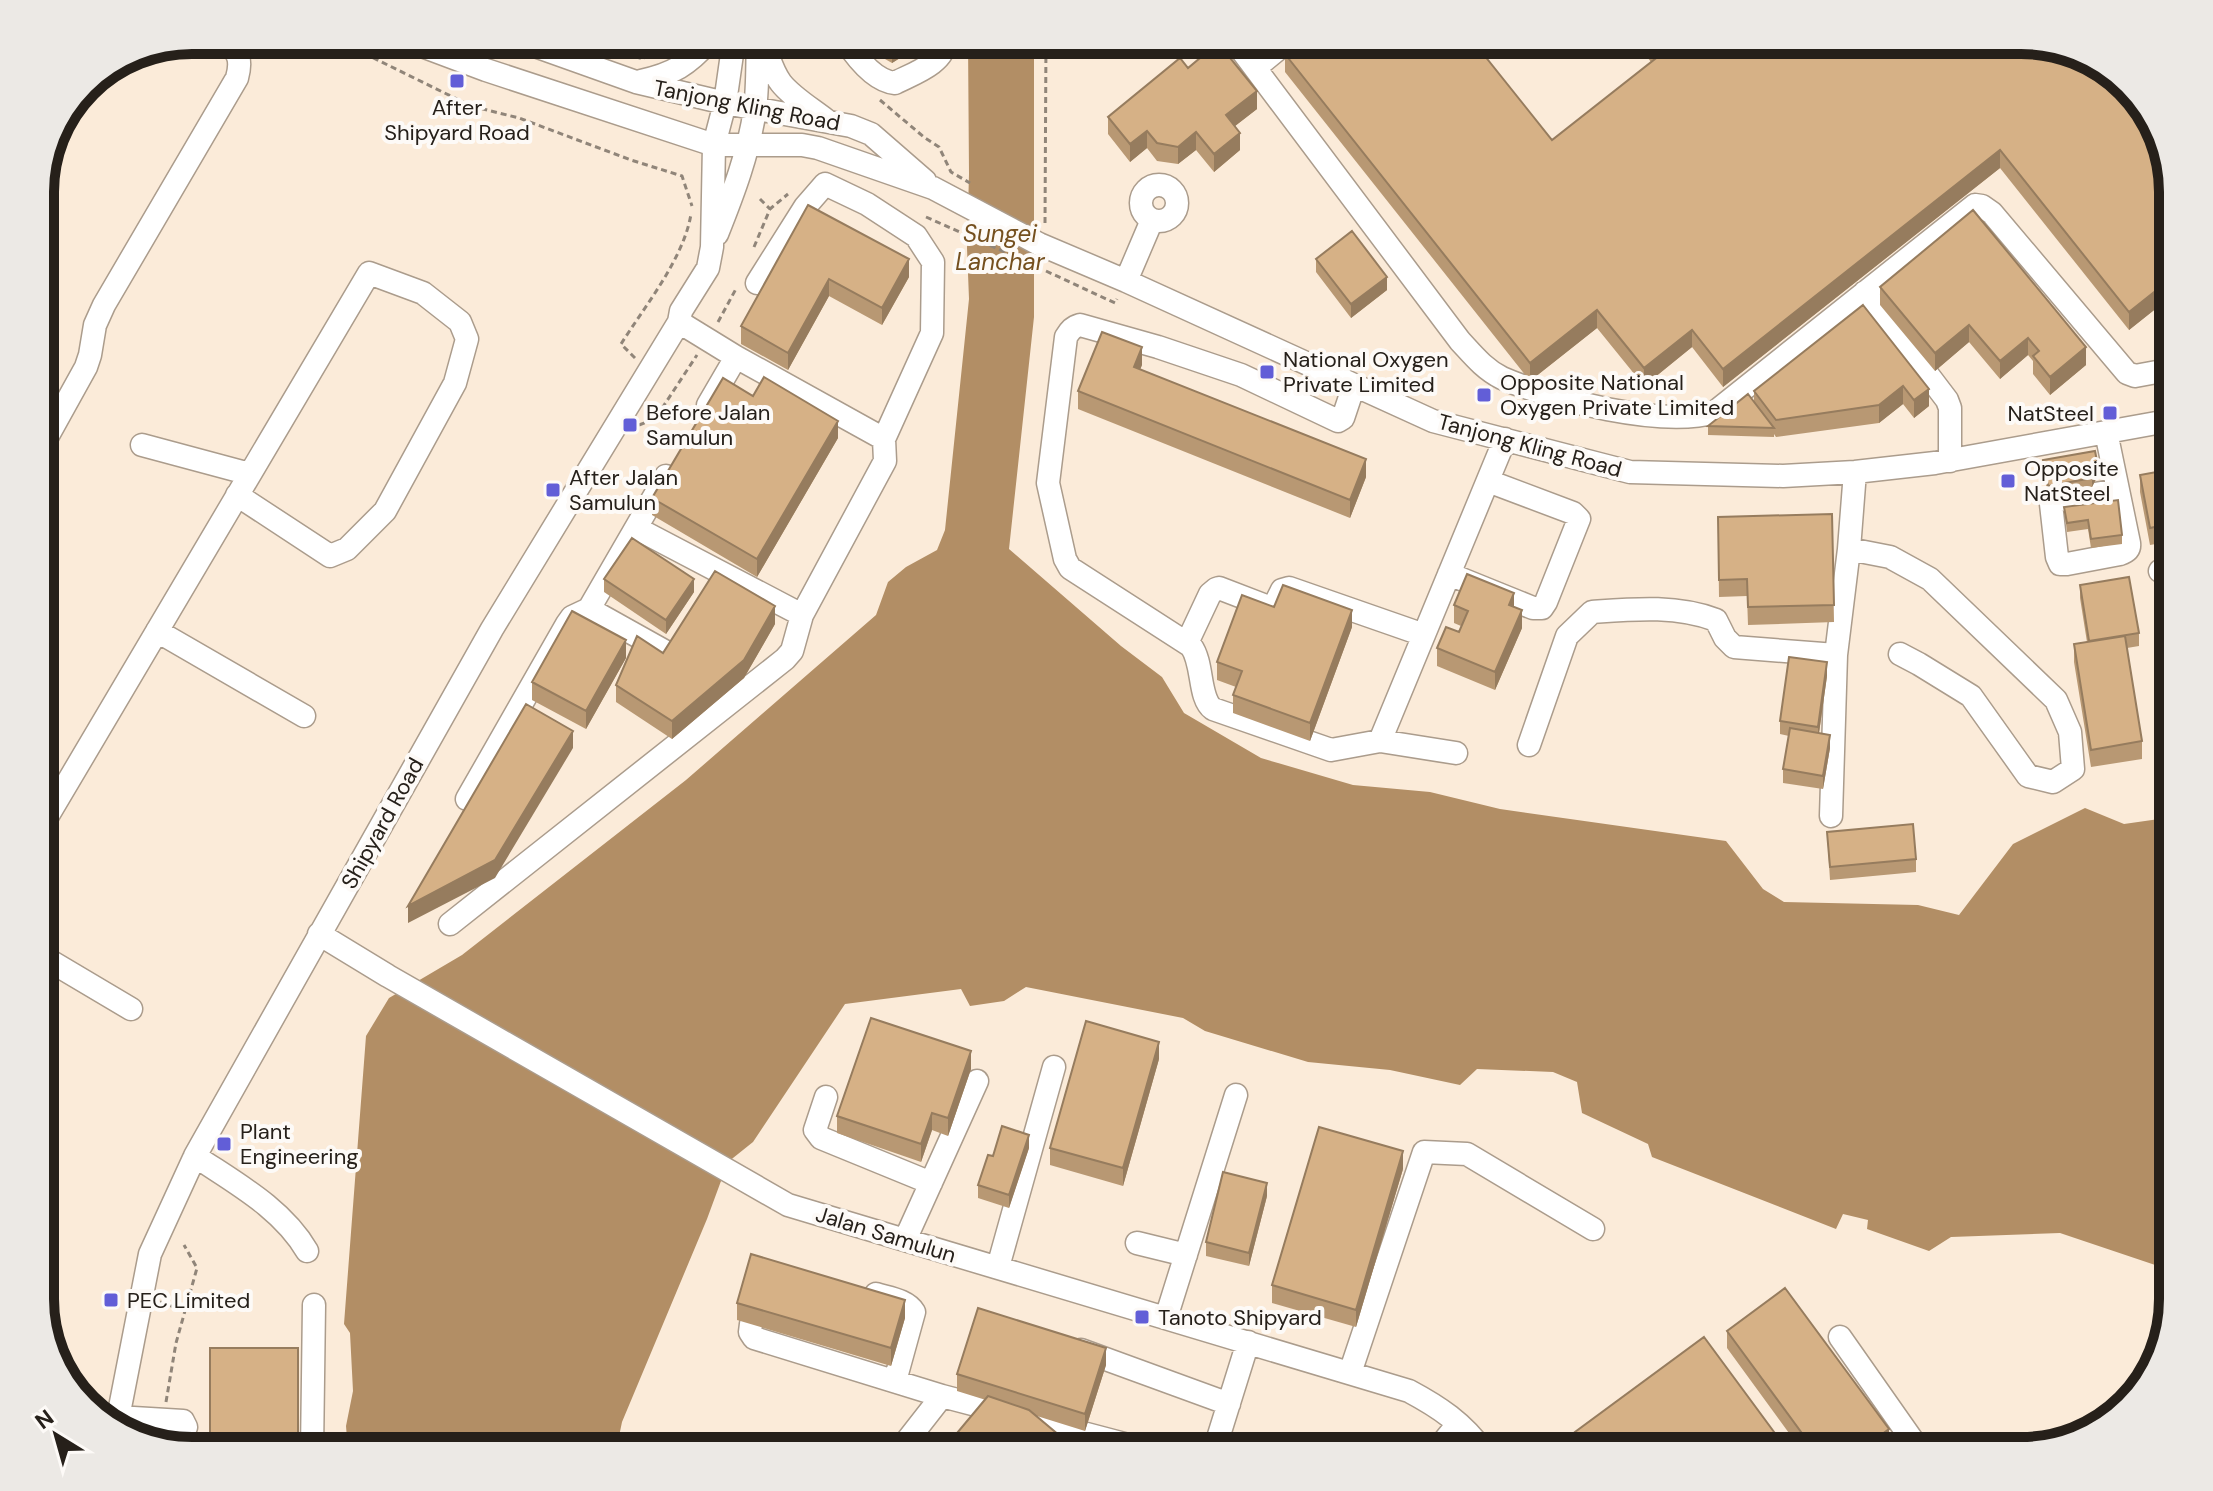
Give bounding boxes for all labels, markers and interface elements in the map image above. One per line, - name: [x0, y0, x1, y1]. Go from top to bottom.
- marker: After Shipyard Road: [448, 72, 466, 90]
- street label: Tanjong Kling Road: [651, 73, 843, 138]
- place label: After Shipyard Road: [384, 93, 530, 147]
- water label: Sungei Lanchar: [955, 218, 1046, 277]
- place label: National Oxygen Private Limited: [1283, 345, 1449, 399]
- marker: National Oxygen Private Limited: [1258, 363, 1276, 381]
- place label: Opposite National Oxygen Private Limited: [1500, 368, 1734, 422]
- marker: Opposite National Oxygen Private Limited: [1475, 386, 1493, 404]
- place label: Before Jalan Samulun: [646, 398, 770, 452]
- place label: NatSteel: [2008, 399, 2094, 428]
- marker: NatSteel: [2101, 404, 2119, 422]
- street label: Tanjong Kling Road: [1435, 407, 1625, 484]
- marker: Before Jalan Samulun: [621, 416, 639, 434]
- place label: Opposite NatSteel: [2024, 454, 2119, 508]
- place label: After Jalan Samulun: [569, 463, 678, 517]
- marker: Opposite NatSteel: [1999, 472, 2017, 490]
- marker: After Jalan Samulun: [544, 481, 562, 499]
- street label: Shipyard Road: [334, 753, 430, 894]
- place label: Plant Engineering: [240, 1117, 359, 1171]
- marker: Plant Engineering: [215, 1135, 233, 1153]
- street label: Jalan Samulun: [812, 1199, 960, 1270]
- place label: PEC Limited: [127, 1286, 250, 1315]
- marker: PEC Limited: [102, 1291, 120, 1309]
- place label: Tanoto Shipyard: [1158, 1303, 1322, 1332]
- marker: Tanoto Shipyard: [1133, 1308, 1151, 1326]
- north arrow: [16, 1395, 96, 1475]
- text: N: [29, 1403, 59, 1436]

